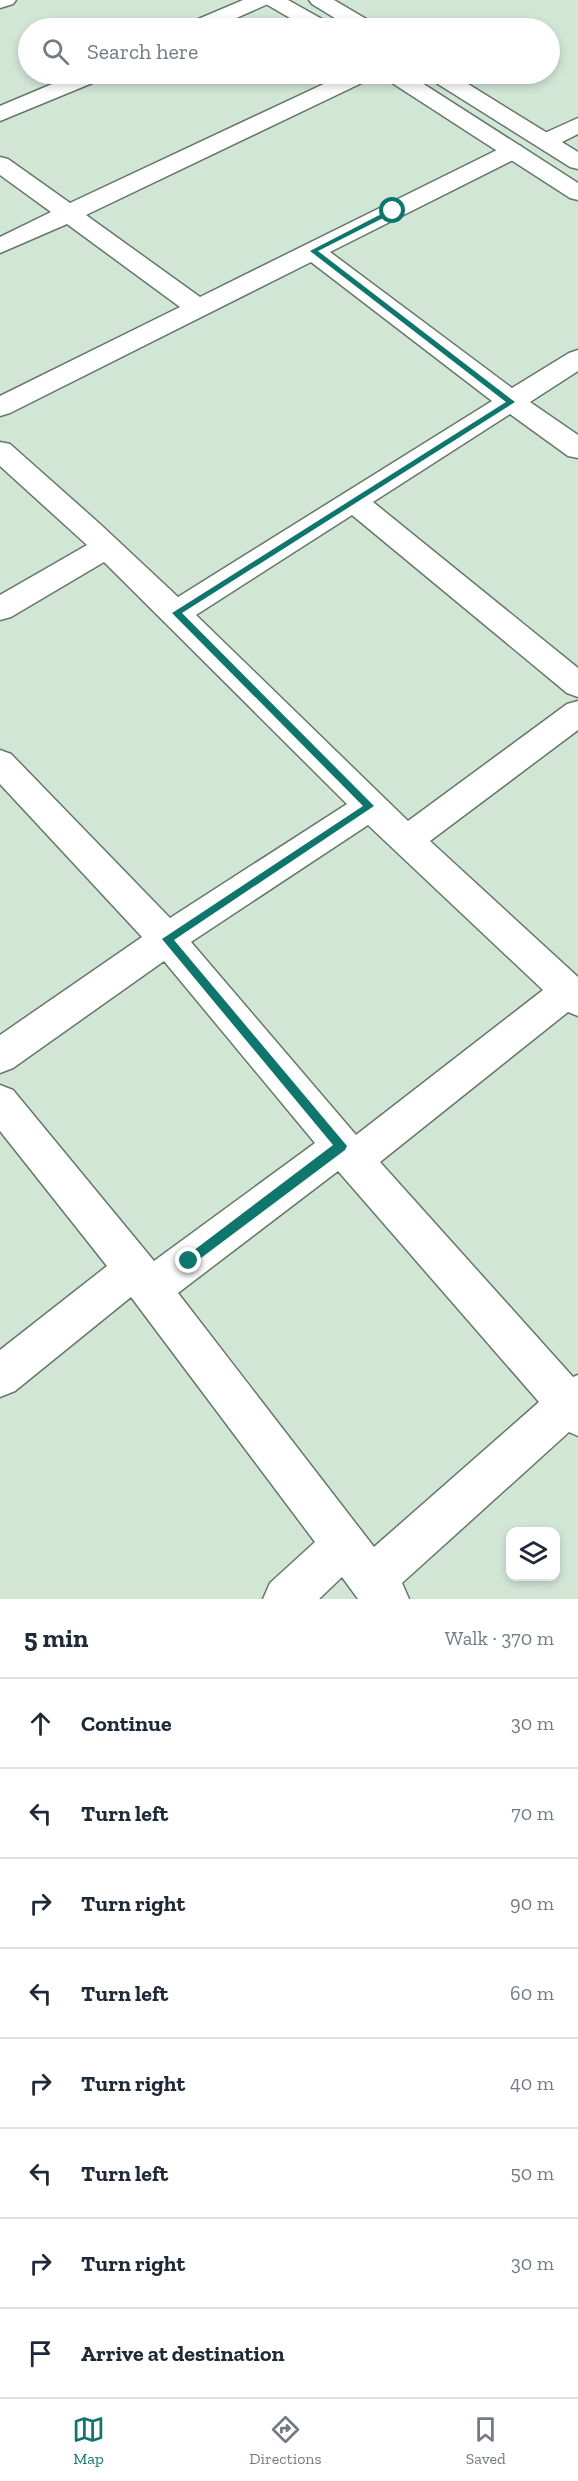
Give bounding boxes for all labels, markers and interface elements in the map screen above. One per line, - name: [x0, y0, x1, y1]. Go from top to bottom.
- search box: [18, 18, 560, 84]
- icon: search: [39, 35, 72, 68]
- text: Search here: [87, 38, 198, 65]
- route start: [379, 197, 405, 223]
- route end: [175, 1247, 201, 1273]
- map controls: [506, 1527, 560, 1581]
- button: layers: [506, 1527, 560, 1581]
- text: 5 min: [24, 1622, 88, 1654]
- text: Walk · 370 m: [445, 1626, 554, 1650]
- icon: ahead: [24, 1707, 57, 1740]
- text: Continue: [81, 1710, 172, 1737]
- text: 30 m: [511, 1711, 554, 1735]
- icon: left: [24, 1797, 57, 1830]
- text: Turn left: [81, 1800, 168, 1827]
- text: 70 m: [511, 1801, 554, 1825]
- icon: right: [24, 1887, 57, 1920]
- text: Turn right: [81, 1890, 185, 1917]
- text: 90 m: [510, 1891, 554, 1915]
- icon: left: [24, 1977, 57, 2010]
- text: Turn left: [81, 1980, 168, 2007]
- text: 60 m: [510, 1981, 554, 2005]
- icon: right: [24, 2067, 57, 2100]
- text: Turn right: [81, 2070, 185, 2097]
- text: 40 m: [510, 2071, 554, 2095]
- icon: left: [24, 2157, 57, 2190]
- text: Turn left: [81, 2160, 168, 2187]
- text: 50 m: [510, 2161, 554, 2185]
- icon: right: [24, 2247, 57, 2280]
- text: Turn right: [81, 2250, 185, 2277]
- text: 30 m: [511, 2251, 554, 2275]
- icon: arrive: [24, 2337, 57, 2370]
- text: Arrive at destination: [81, 2340, 284, 2367]
- tab: Map: [72, 2413, 105, 2468]
- tab: Directions: [249, 2413, 322, 2468]
- tab: Saved: [466, 2413, 506, 2468]

